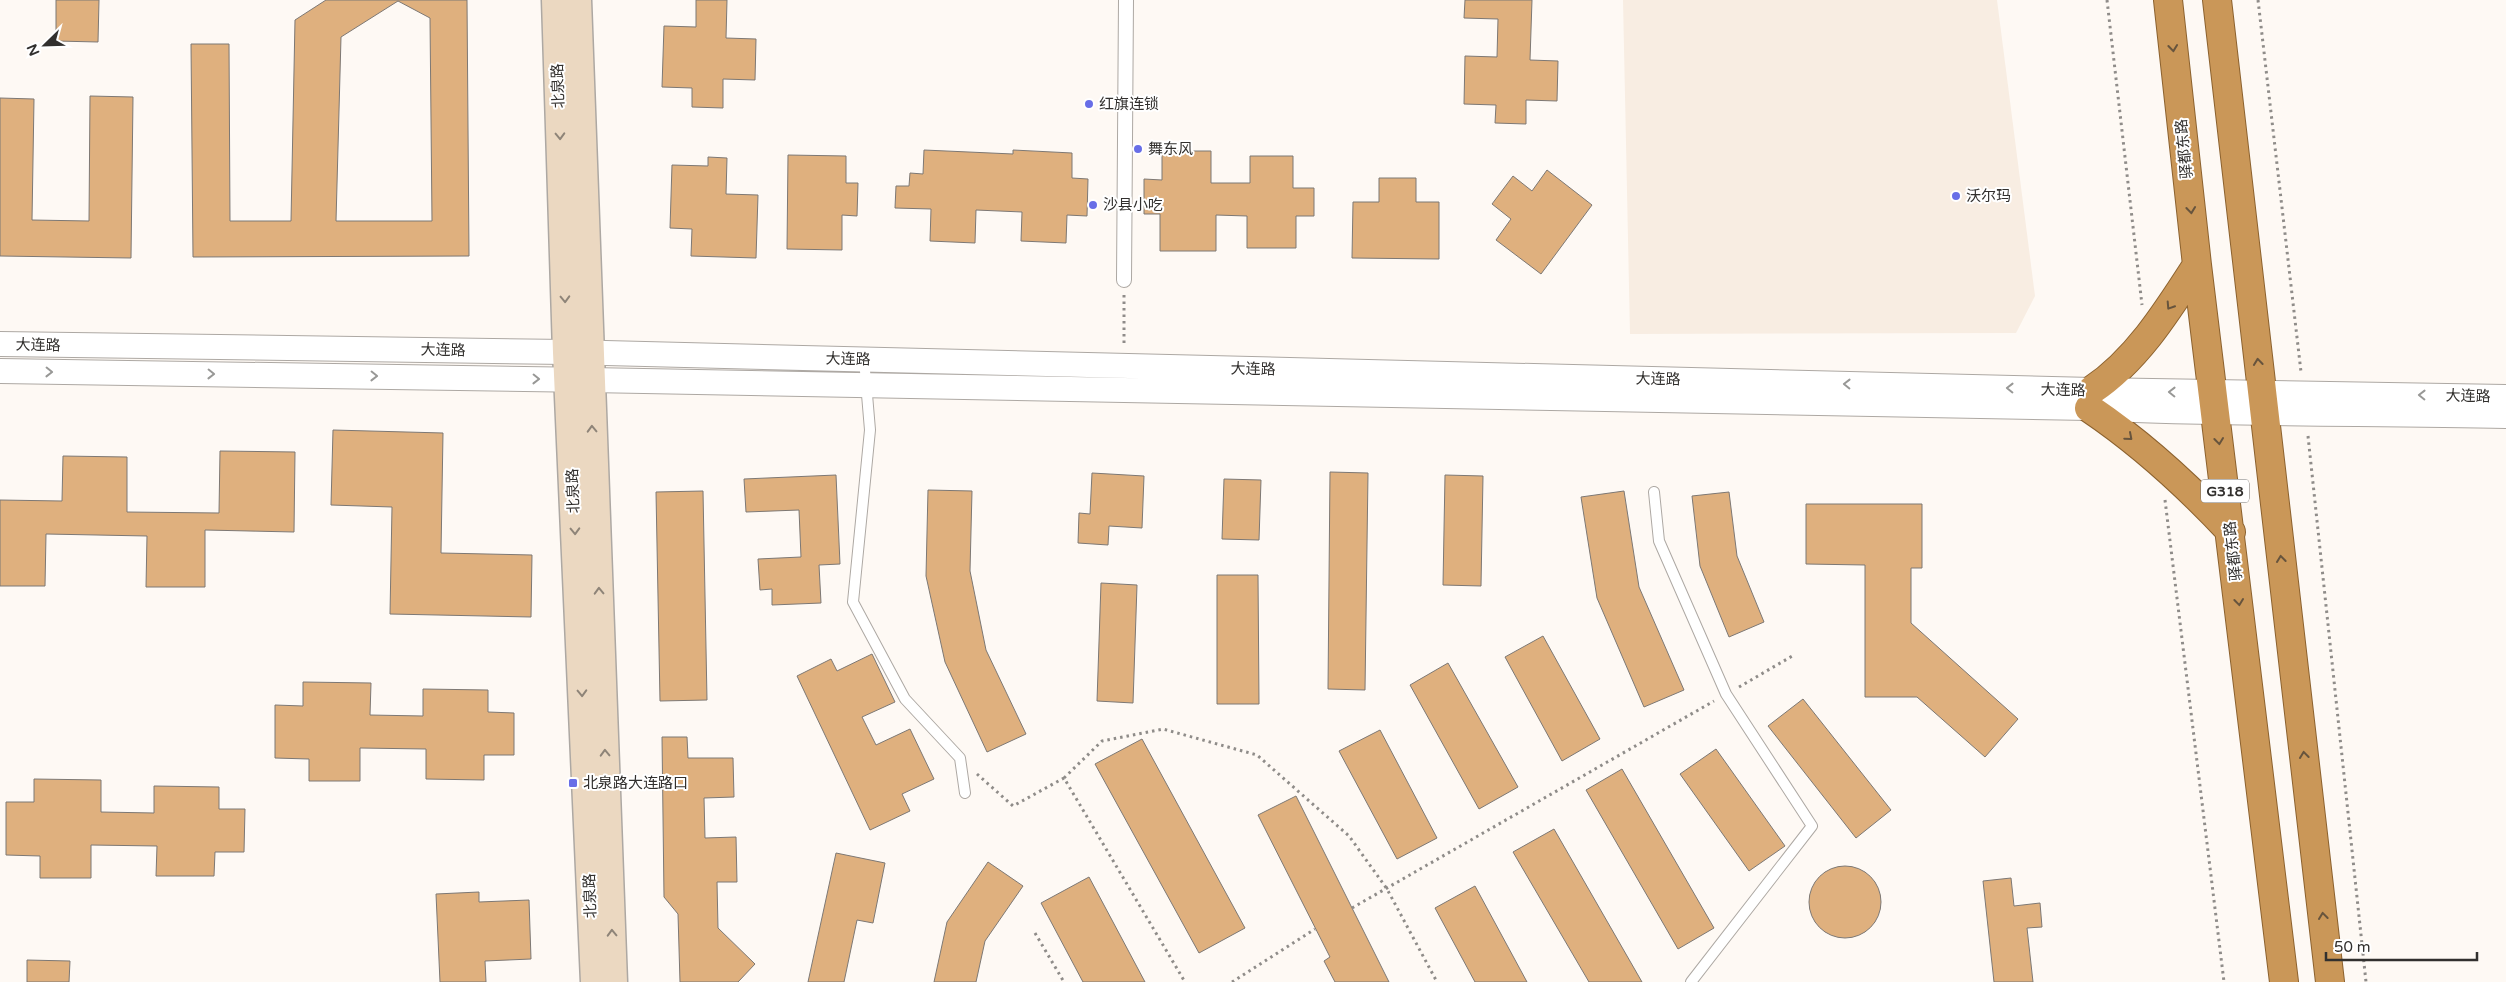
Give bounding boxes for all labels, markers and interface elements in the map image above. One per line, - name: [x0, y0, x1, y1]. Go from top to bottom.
- north arrow: [20, 20, 70, 70]
- text: N: [23, 41, 44, 58]
- one-way arrow: [2167, 45, 2178, 53]
- street label: 北泉路: [548, 63, 568, 109]
- place label: 红旗连锁: [1099, 95, 1159, 113]
- marker: 红旗连锁: [1083, 98, 1095, 110]
- street label: 驿都东路: [2172, 118, 2196, 180]
- one-way arrow: [554, 132, 565, 140]
- place label: 舞东风: [1148, 140, 1193, 158]
- marker: 舞东风: [1132, 143, 1144, 155]
- place label: 沃尔玛: [1966, 187, 2011, 205]
- marker: 沃尔玛: [1950, 190, 1962, 202]
- place label: 沙县小吃: [1103, 196, 1163, 214]
- marker: 沙县小吃: [1087, 199, 1099, 211]
- one-way arrow: [2185, 206, 2196, 214]
- one-way arrow: [559, 295, 570, 303]
- one-way arrow: [2167, 301, 2177, 310]
- street label: 大连路: [15, 336, 61, 354]
- street label: 大连路: [420, 341, 466, 359]
- street label: 大连路: [825, 350, 871, 368]
- one-way arrow: [2253, 358, 2264, 366]
- street label: 大连路: [1230, 360, 1276, 378]
- one-way arrow: [45, 367, 53, 377]
- one-way arrow: [208, 369, 215, 379]
- street label: 大连路: [1635, 370, 1681, 388]
- one-way arrow: [370, 371, 378, 382]
- one-way arrow: [532, 374, 540, 384]
- one-way arrow: [1843, 379, 1851, 389]
- street label: 大连路: [2040, 381, 2086, 399]
- one-way arrow: [2006, 383, 2014, 393]
- one-way arrow: [2168, 387, 2176, 397]
- street label: 大连路: [2445, 387, 2491, 405]
- one-way arrow: [2418, 390, 2426, 400]
- one-way arrow: [587, 424, 598, 432]
- one-way arrow: [2123, 432, 2132, 441]
- one-way arrow: [2213, 437, 2224, 445]
- street label: 北泉路: [563, 468, 583, 514]
- road number: G318: [2201, 480, 2249, 502]
- street label: 驿都东路: [2220, 520, 2246, 582]
- one-way arrow: [569, 527, 580, 535]
- one-way arrow: [2276, 554, 2287, 562]
- one-way arrow: [593, 587, 604, 595]
- one-way arrow: [2233, 598, 2244, 606]
- one-way arrow: [576, 689, 587, 697]
- one-way arrow: [600, 749, 610, 757]
- one-way arrow: [2299, 750, 2310, 758]
- place label: 北泉路大连路口: [583, 774, 688, 792]
- marker: 北泉路大连路口: [567, 777, 579, 789]
- street label: 北泉路: [580, 873, 600, 919]
- one-way arrow: [2318, 912, 2329, 920]
- one-way arrow: [607, 929, 618, 937]
- scale bar: [2326, 930, 2477, 962]
- text: 50 m: [2334, 938, 2371, 956]

